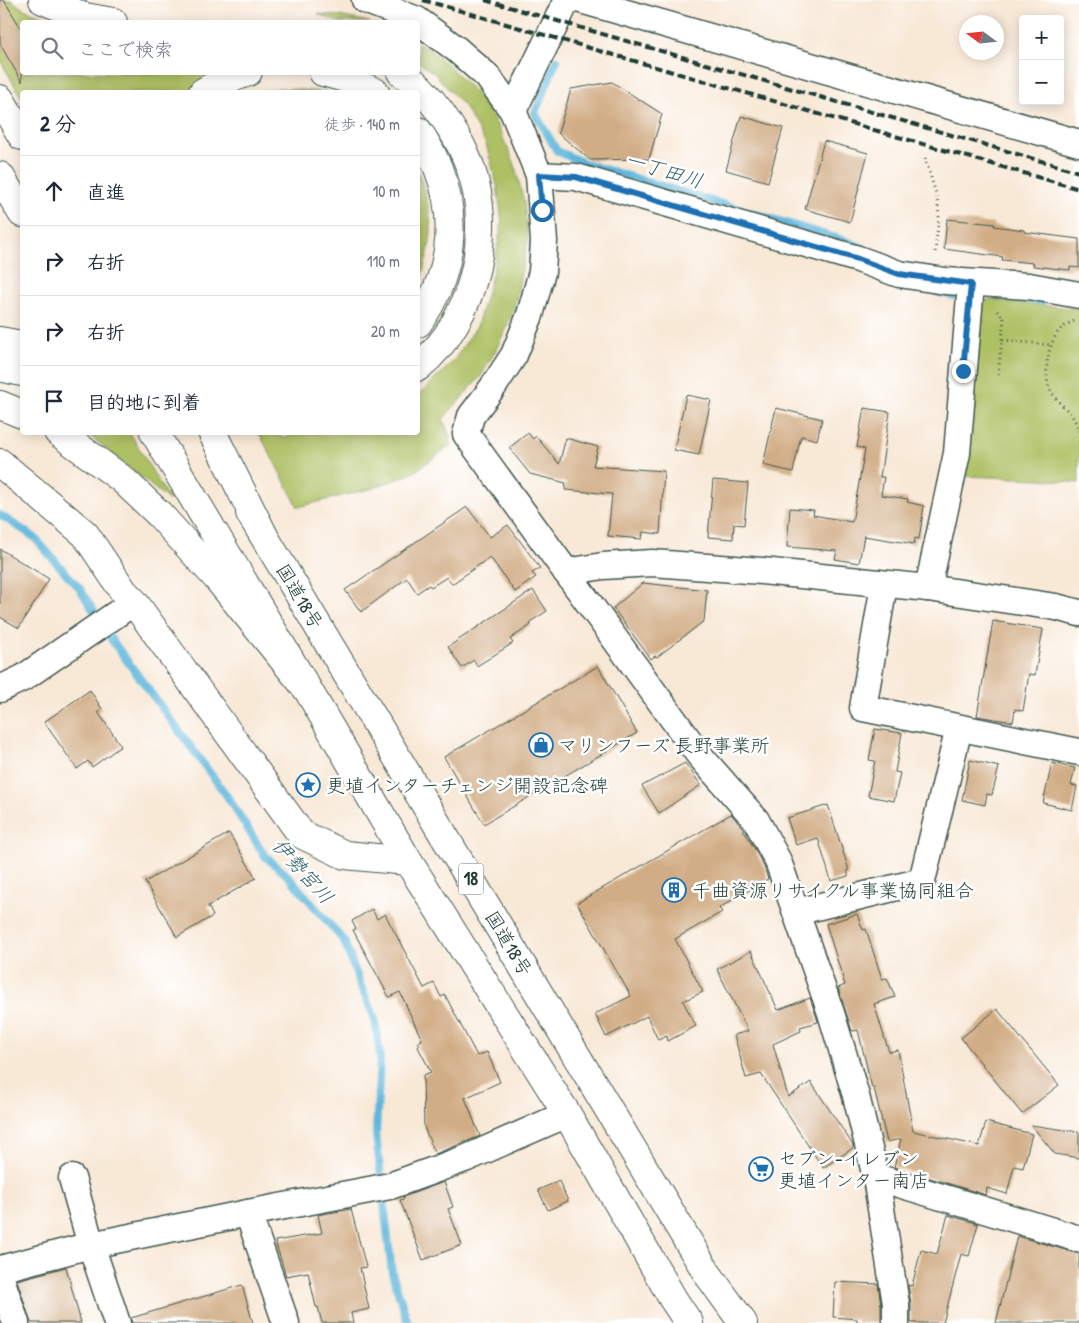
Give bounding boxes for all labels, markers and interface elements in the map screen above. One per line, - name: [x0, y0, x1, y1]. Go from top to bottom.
- north arrow: [959, 15, 1004, 60]
- map controls: [1019, 15, 1064, 105]
- button: +: [1019, 15, 1064, 60]
- search box: [20, 20, 420, 75]
- icon: search: [38, 34, 66, 62]
- text: ここで検索: [78, 36, 173, 62]
- button: −: [1019, 60, 1064, 105]
- text: 2 分: [40, 109, 76, 138]
- text: 徒歩 · 140 m: [324, 113, 400, 135]
- water label: 一丁田川: [622, 145, 706, 194]
- icon: ahead: [40, 177, 68, 205]
- text: 直進: [87, 179, 125, 205]
- text: 10 m: [372, 180, 400, 202]
- route start: [531, 199, 554, 222]
- icon: right: [40, 247, 68, 275]
- text: 右折: [87, 249, 125, 275]
- text: 110 m: [367, 250, 400, 272]
- icon: right: [40, 317, 68, 345]
- text: 右折: [87, 319, 125, 345]
- text: 20 m: [371, 320, 400, 342]
- route end: [952, 360, 975, 383]
- icon: arrive: [40, 387, 68, 415]
- text: 目的地に到着: [87, 389, 201, 415]
- street label: 国道18号: [270, 558, 330, 634]
- shop icon: マリンフーズ 長野事業所: [528, 732, 554, 758]
- place label: マリンフーズ 長野事業所: [558, 732, 769, 758]
- place icon: 更埴インターチェンジ開設記念碑: [295, 772, 321, 798]
- place label: 更埴インターチェンジ開設記念碑: [326, 772, 608, 798]
- water label: 伊勢宮川: [267, 832, 340, 909]
- road number: 18: [458, 864, 484, 894]
- building icon: 千曲資源リサイクル事業協同組合: [661, 877, 687, 903]
- place label: 千曲資源リサイクル事業協同組合: [692, 877, 974, 903]
- street label: 国道18号: [479, 905, 539, 981]
- place label: セブン-イレブン 更埴インター南店: [778, 1145, 929, 1193]
- supermarket icon: セブン-イレブン 更埴インター南店: [748, 1156, 774, 1182]

